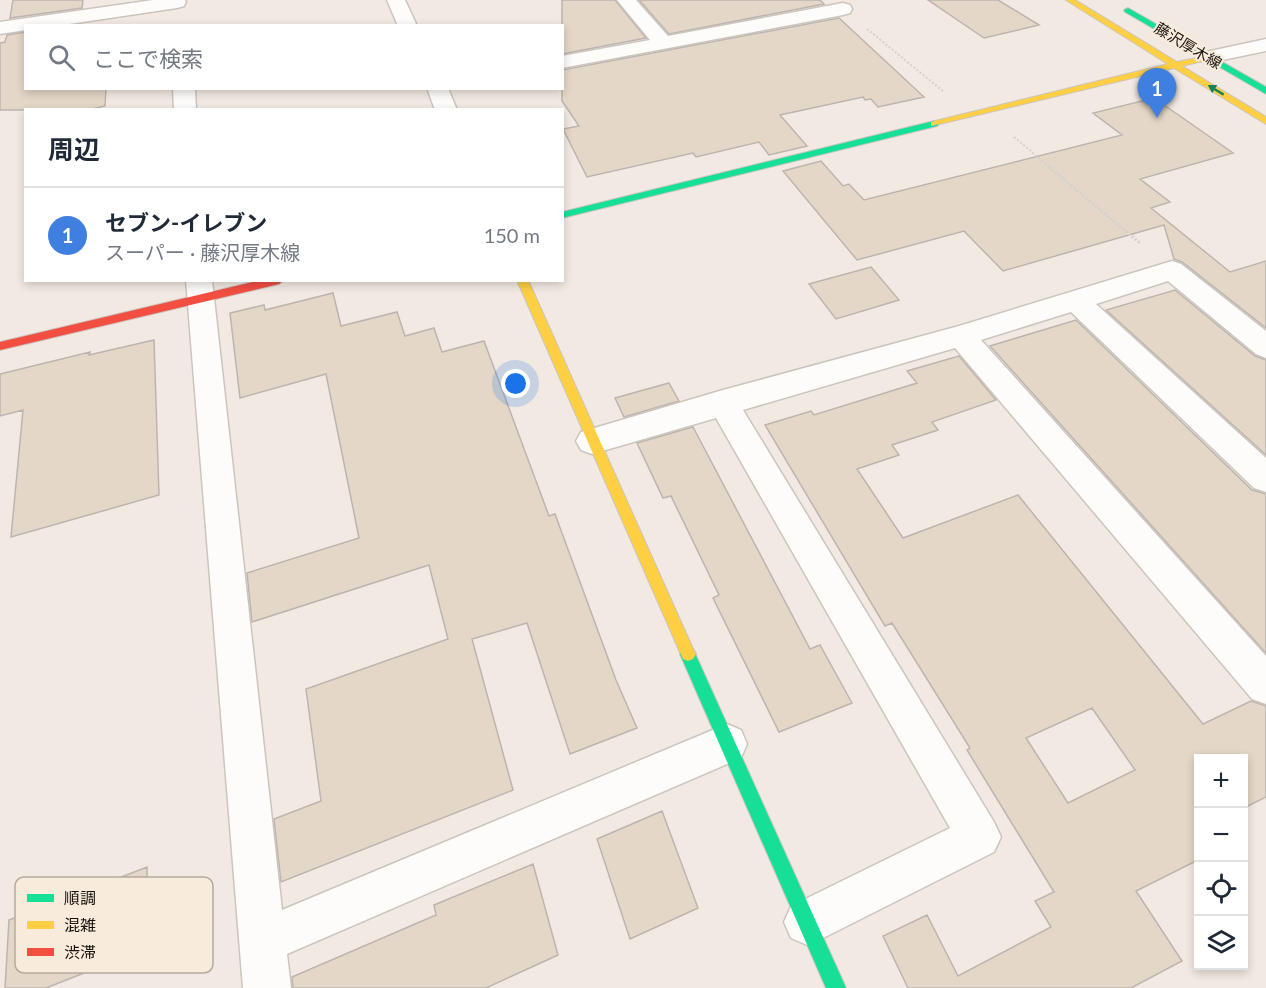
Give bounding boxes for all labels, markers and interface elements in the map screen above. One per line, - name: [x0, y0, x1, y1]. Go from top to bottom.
- street label: 藤沢厚木線: [1152, 18, 1225, 72]
- search box: [24, 24, 564, 90]
- icon: search: [45, 41, 78, 74]
- text: ここで検索: [93, 45, 203, 72]
- pin: 1: [1138, 68, 1176, 118]
- one-way arrow: [1208, 85, 1224, 96]
- text: 周辺: [48, 133, 100, 165]
- text: セブン-イレブン: [105, 209, 267, 236]
- text: 1: [62, 223, 73, 247]
- text: 150 m: [484, 223, 540, 247]
- text: スーパー · 藤沢厚木線: [105, 240, 300, 264]
- your location: [501, 369, 530, 398]
- map controls: [1194, 754, 1248, 970]
- button: +: [1194, 754, 1248, 808]
- button: −: [1194, 808, 1248, 862]
- button: locate: [1194, 862, 1248, 916]
- legend: [15, 877, 213, 973]
- text: 順調: [64, 888, 96, 907]
- text: 混雑: [64, 915, 96, 934]
- button: layers: [1194, 916, 1248, 970]
- text: 渋滞: [64, 942, 96, 961]

